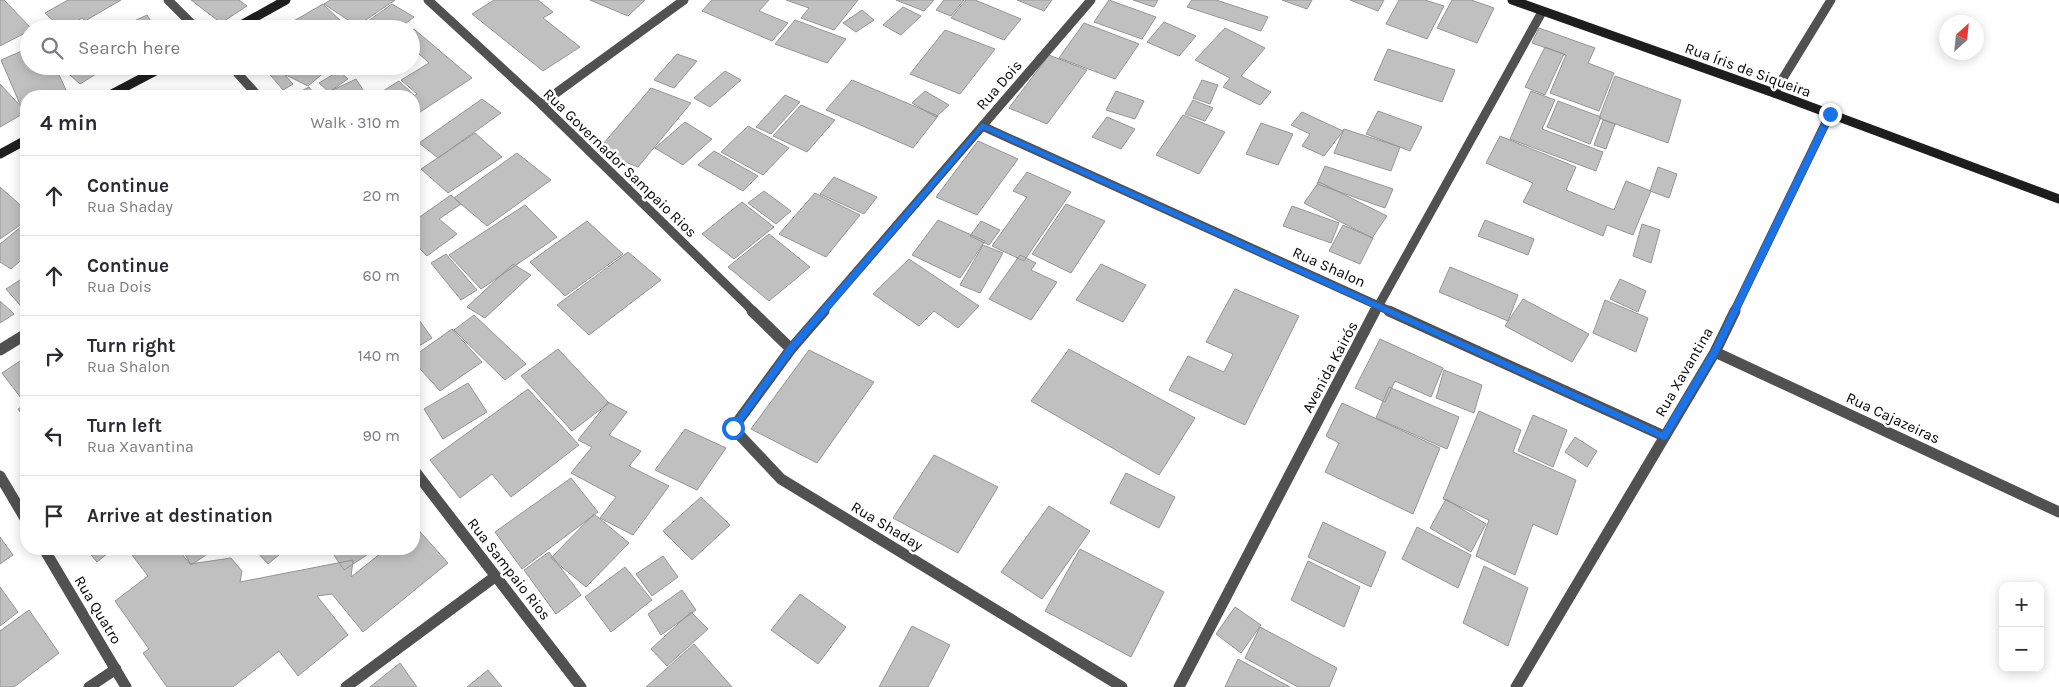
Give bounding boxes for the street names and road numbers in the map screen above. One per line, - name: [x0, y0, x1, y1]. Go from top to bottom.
- street label: Rua Íris de Siqueira: [1682, 39, 1814, 101]
- street label: Rua Dois: [972, 56, 1026, 114]
- street label: Rua Governador Sampaio Rios: [540, 85, 700, 241]
- street label: Rua Shalon: [1290, 243, 1368, 291]
- street label: Avenida Kairós: [1298, 318, 1362, 416]
- street label: Rua Xavantina: [1651, 324, 1717, 420]
- street label: Rua Cajazeiras: [1843, 388, 1943, 448]
- street label: Rua Shaday: [848, 498, 926, 554]
- street label: Rua Sampaio Rios: [464, 514, 554, 624]
- street label: Rua Quatro: [71, 573, 125, 647]

